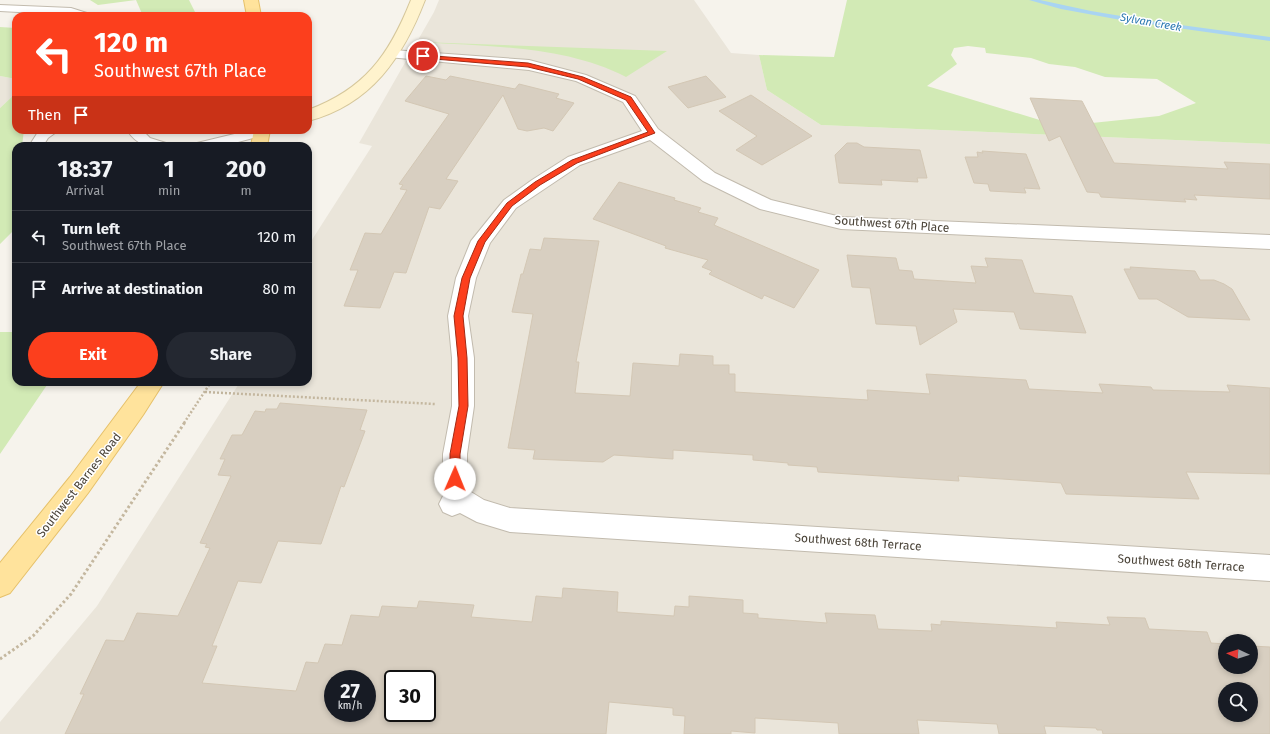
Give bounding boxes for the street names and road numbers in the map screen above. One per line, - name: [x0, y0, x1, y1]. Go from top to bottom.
- street label: Southwest 67th Place: [834, 213, 950, 235]
- street label: Southwest Barnes Road: [34, 430, 124, 540]
- street label: Southwest 68th Terrace: [794, 531, 922, 553]
- street label: Southwest 68th Terrace: [1117, 552, 1245, 574]

